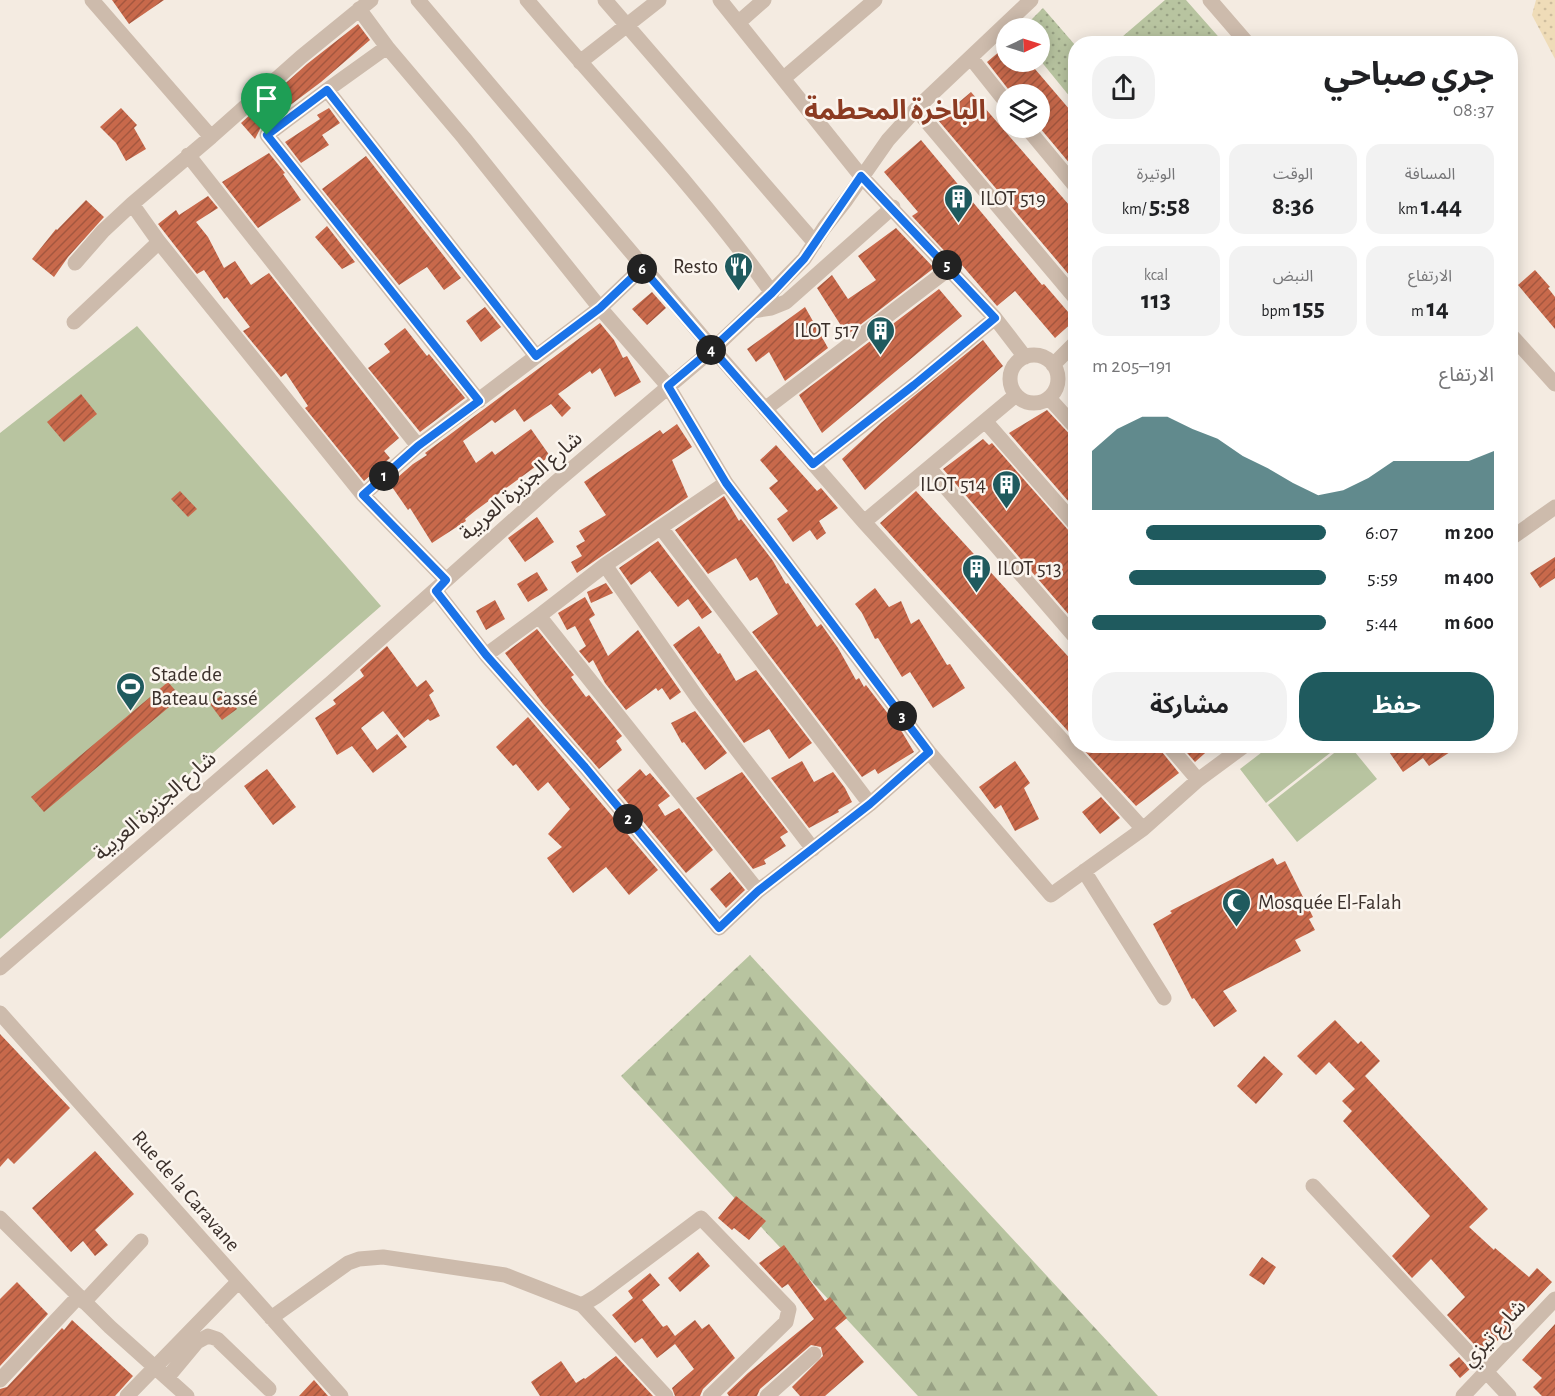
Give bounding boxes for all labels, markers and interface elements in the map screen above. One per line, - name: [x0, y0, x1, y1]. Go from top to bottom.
- north arrow: [996, 18, 1050, 72]
- map controls: [996, 18, 1050, 138]
- button: share: [1092, 56, 1155, 119]
- text: جري صباحي: [1324, 59, 1494, 92]
- pin: [241, 73, 292, 135]
- icon: arrive: [250, 82, 283, 115]
- button: layers: [996, 84, 1050, 138]
- district label: الباخرة المحطمة: [804, 95, 986, 126]
- text: 08:37: [1453, 100, 1494, 120]
- text: الوتيرة: [1137, 166, 1175, 182]
- text: الوقت: [1273, 166, 1313, 182]
- text: المسافة: [1405, 166, 1455, 182]
- building icon: ILOT 519: [943, 182, 975, 224]
- place label: ILOT 519: [980, 188, 1046, 209]
- text: 5:58: [1149, 193, 1190, 219]
- text: 8:36: [1272, 193, 1314, 219]
- text: 1.44: [1421, 193, 1462, 219]
- text: /km: [1122, 201, 1149, 217]
- text: km: [1398, 201, 1421, 217]
- restaurant icon: Resto: [723, 250, 755, 292]
- pin: 5: [932, 250, 962, 280]
- pin: 6: [627, 254, 657, 284]
- place label: Resto: [673, 256, 718, 277]
- text: 5: [944, 257, 950, 273]
- text: 6: [638, 261, 646, 277]
- text: kcal: [1144, 267, 1168, 283]
- text: النبض: [1273, 268, 1313, 284]
- text: الارتفاع: [1408, 268, 1452, 284]
- text: 113: [1141, 287, 1171, 313]
- text: 155: [1293, 295, 1325, 321]
- text: 14: [1427, 295, 1449, 321]
- text: bpm: [1261, 303, 1293, 319]
- text: m: [1411, 303, 1427, 319]
- building icon: ILOT 517: [864, 314, 896, 356]
- place label: ILOT 517: [794, 320, 859, 341]
- pin: 4: [696, 335, 726, 365]
- text: 4: [707, 342, 715, 358]
- text: 191–205 m: [1092, 356, 1172, 376]
- text: الارتفاع: [1439, 365, 1494, 385]
- street label: شارع الجزيرة العربية: [456, 427, 589, 548]
- pin: 1: [369, 461, 399, 491]
- text: 1: [381, 468, 387, 484]
- building icon: ILOT 514: [991, 468, 1023, 510]
- place label: ILOT 514: [920, 474, 986, 495]
- text: 6:07: [1365, 523, 1398, 543]
- text: 200 m: [1445, 523, 1494, 543]
- building icon: ILOT 513: [960, 552, 992, 594]
- place label: ILOT 513: [997, 558, 1062, 579]
- text: 5:59: [1367, 568, 1398, 588]
- text: 400 m: [1444, 568, 1494, 588]
- text: 5:44: [1366, 613, 1398, 633]
- text: 600 m: [1444, 613, 1494, 633]
- place label: Stade de Bateau Cassé: [151, 664, 258, 709]
- sports icon: Stade de Bateau Cassé: [114, 670, 146, 712]
- button: مشاركة: [1092, 672, 1287, 741]
- button: حفظ: [1299, 672, 1494, 741]
- pin: 3: [887, 701, 917, 731]
- text: 3: [899, 708, 905, 724]
- street label: شارع الجزيرة العربية: [90, 747, 223, 868]
- pin: 2: [613, 804, 643, 834]
- text: 2: [624, 811, 632, 827]
- mosque icon: Mosquée El-Falah: [1221, 886, 1253, 928]
- place label: Mosquée El-Falah: [1258, 892, 1402, 913]
- street label: Rue de la Caravane: [128, 1127, 244, 1255]
- street label: شارع تيزي: [1458, 1296, 1533, 1374]

